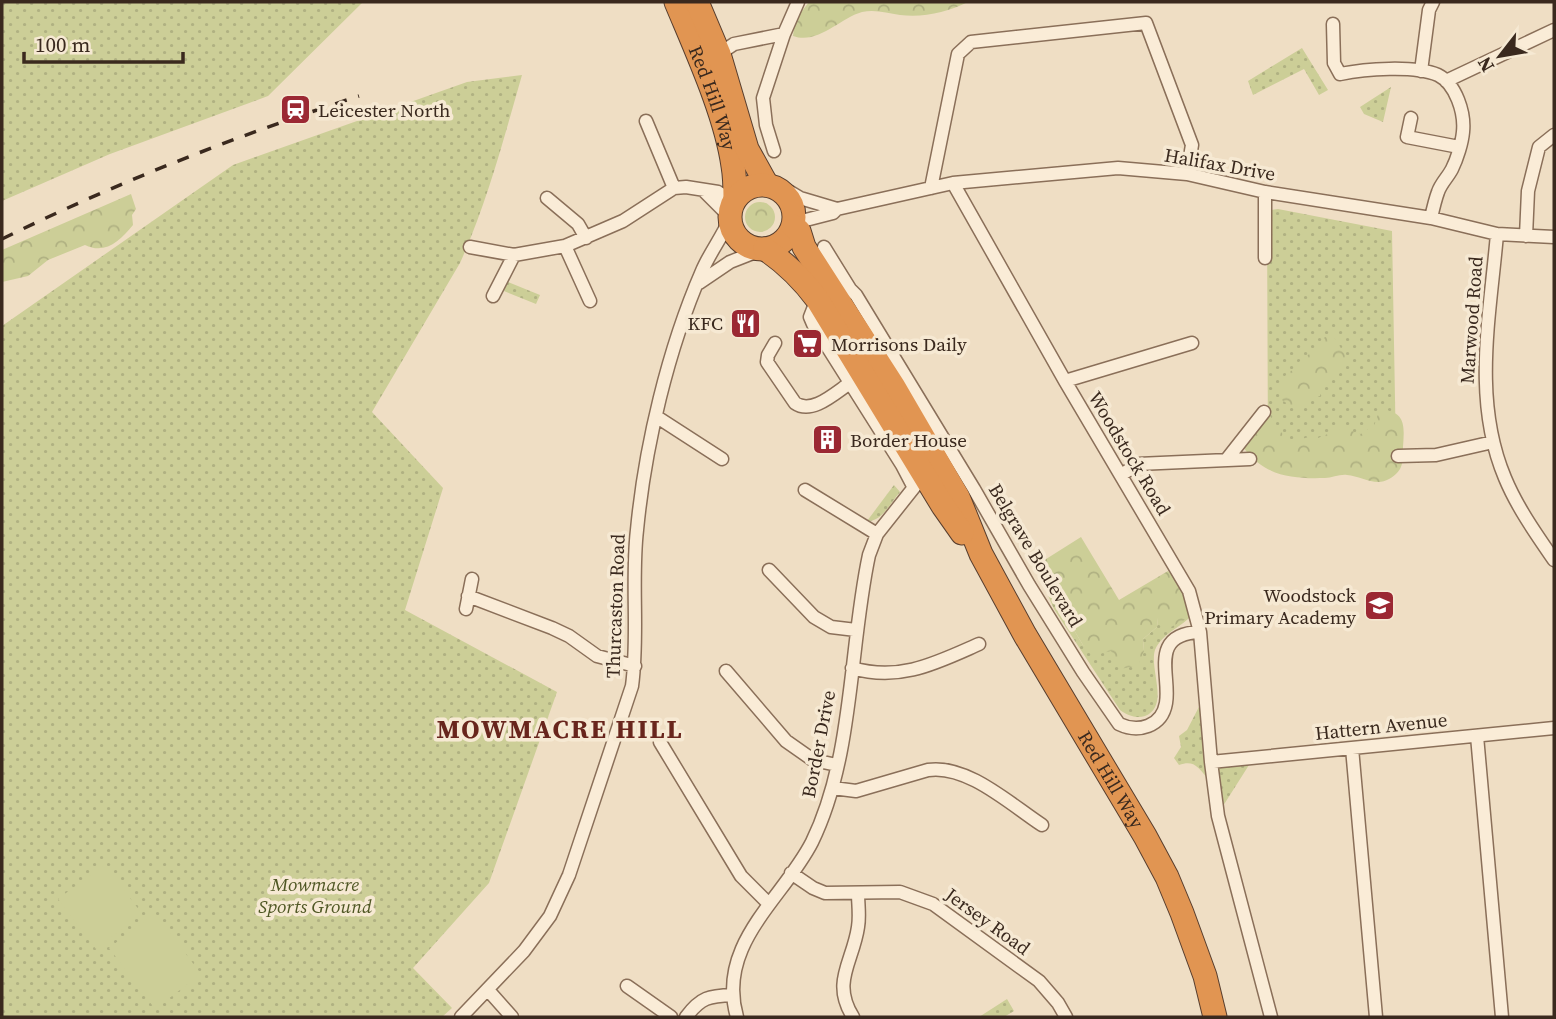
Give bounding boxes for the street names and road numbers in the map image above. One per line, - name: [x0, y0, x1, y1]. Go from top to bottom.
- street label: Red Hill Way: [683, 41, 743, 153]
- street label: Halifax Drive: [1162, 141, 1278, 187]
- street label: Marwood Road: [1454, 255, 1488, 385]
- street label: Woodstock Road: [1083, 386, 1177, 520]
- street label: Belgrave Boulevard: [983, 478, 1089, 632]
- street label: Thurcaston Road: [599, 533, 631, 679]
- street label: Border Drive: [795, 688, 841, 800]
- street label: Hattern Avenue: [1314, 706, 1448, 746]
- street label: Red Hill Way: [1072, 726, 1150, 833]
- street label: Jersey Road: [939, 881, 1036, 961]

